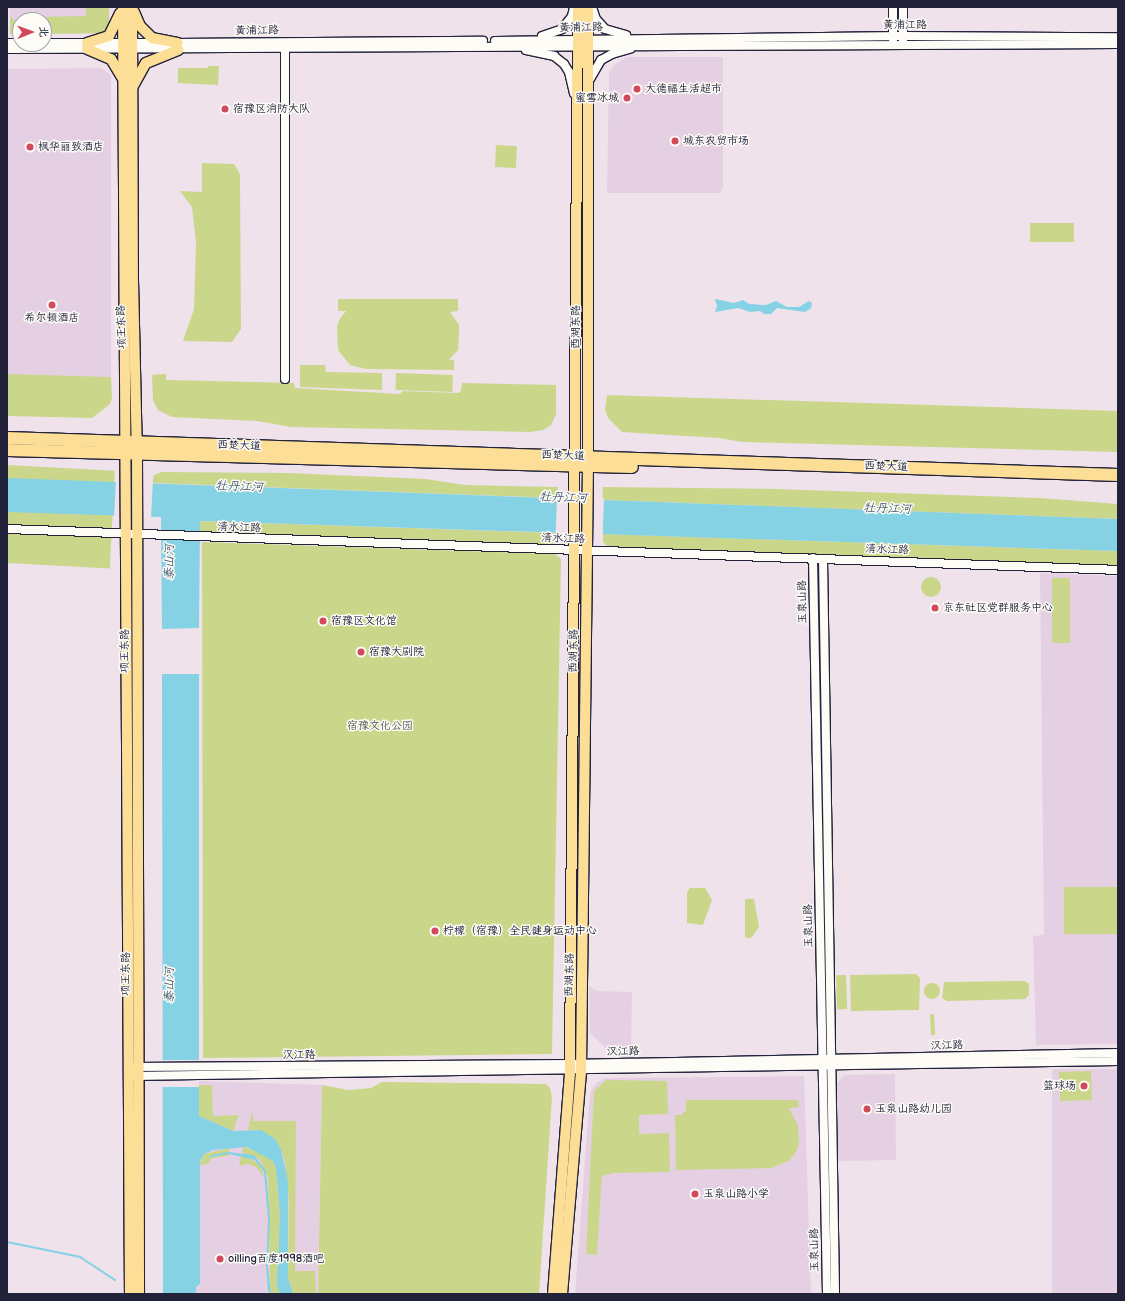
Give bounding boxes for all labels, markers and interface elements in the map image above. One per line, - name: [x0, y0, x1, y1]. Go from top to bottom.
- north arrow: [12, 12, 52, 52]
- street label: 黄浦江路: [883, 18, 927, 32]
- street label: 黄浦江路: [559, 21, 603, 35]
- street label: 黄浦江路: [235, 24, 279, 38]
- text: 北: [37, 26, 50, 37]
- place label: 大德福生活超市: [645, 82, 722, 96]
- marker: 大德福生活超市: [632, 84, 642, 94]
- place label: 蜜雪冰城: [575, 91, 619, 105]
- marker: 蜜雪冰城: [622, 93, 632, 103]
- place label: 宿豫区消防大队: [233, 102, 310, 116]
- marker: 宿豫区消防大队: [220, 104, 230, 114]
- place label: 城东农贸市场: [683, 134, 749, 148]
- marker: 城东农贸市场: [670, 136, 680, 146]
- place label: 枫华丽致酒店: [38, 140, 104, 154]
- marker: 枫华丽致酒店: [25, 142, 35, 152]
- marker: 希尔顿酒店: [47, 300, 57, 310]
- street label: 项王东路: [115, 305, 129, 349]
- street label: 西湖东路: [569, 305, 583, 349]
- place label: 希尔顿酒店: [25, 311, 79, 325]
- street label: 西楚大道: [217, 439, 261, 453]
- street label: 西楚大道: [541, 449, 585, 463]
- street label: 西楚大道: [864, 460, 908, 474]
- water label: 牡丹江河: [215, 479, 263, 495]
- water label: 牡丹江河: [539, 490, 587, 506]
- water label: 牡丹江河: [863, 501, 911, 517]
- street label: 清水江路: [217, 521, 261, 535]
- street label: 清水江路: [541, 532, 585, 546]
- street label: 清水江路: [865, 543, 909, 557]
- water label: 泰山河: [163, 544, 177, 580]
- street label: 玉泉山路: [796, 580, 810, 624]
- place label: 京东社区党群服务中心: [943, 601, 1053, 615]
- marker: 京东社区党群服务中心: [930, 603, 940, 613]
- place label: 宿豫区文化馆: [331, 614, 397, 628]
- marker: 宿豫区文化馆: [318, 616, 328, 626]
- street label: 项王东路: [118, 629, 132, 673]
- street label: 西湖东路: [567, 629, 581, 673]
- place label: 宿豫大剧院: [369, 645, 424, 659]
- marker: 宿豫大剧院: [356, 647, 366, 657]
- park label: 宿豫文化公园: [347, 719, 413, 733]
- street label: 玉泉山路: [802, 904, 816, 948]
- place label: 柠檬（宿豫）全民健身运动中心: [443, 924, 597, 938]
- marker: 柠檬（宿豫）全民健身运动中心: [430, 926, 440, 936]
- street label: 项王东路: [119, 952, 133, 996]
- street label: 西湖东路: [563, 953, 577, 997]
- water label: 泰山河: [163, 967, 177, 1003]
- street label: 汉江路: [930, 1039, 964, 1053]
- street label: 汉江路: [606, 1045, 640, 1059]
- street label: 汉江路: [283, 1048, 315, 1062]
- place label: 篮球场: [1043, 1079, 1076, 1093]
- marker: 篮球场: [1079, 1081, 1089, 1091]
- place label: 玉泉山路幼儿园: [875, 1102, 952, 1116]
- marker: 玉泉山路幼儿园: [862, 1104, 872, 1114]
- place label: 玉泉山路小学: [703, 1187, 769, 1201]
- marker: 玉泉山路小学: [690, 1189, 700, 1199]
- street label: 玉泉山路: [808, 1228, 822, 1272]
- place label: oilling百度1998酒吧: [228, 1252, 324, 1266]
- marker: oilling百度1998酒吧: [215, 1254, 225, 1264]

